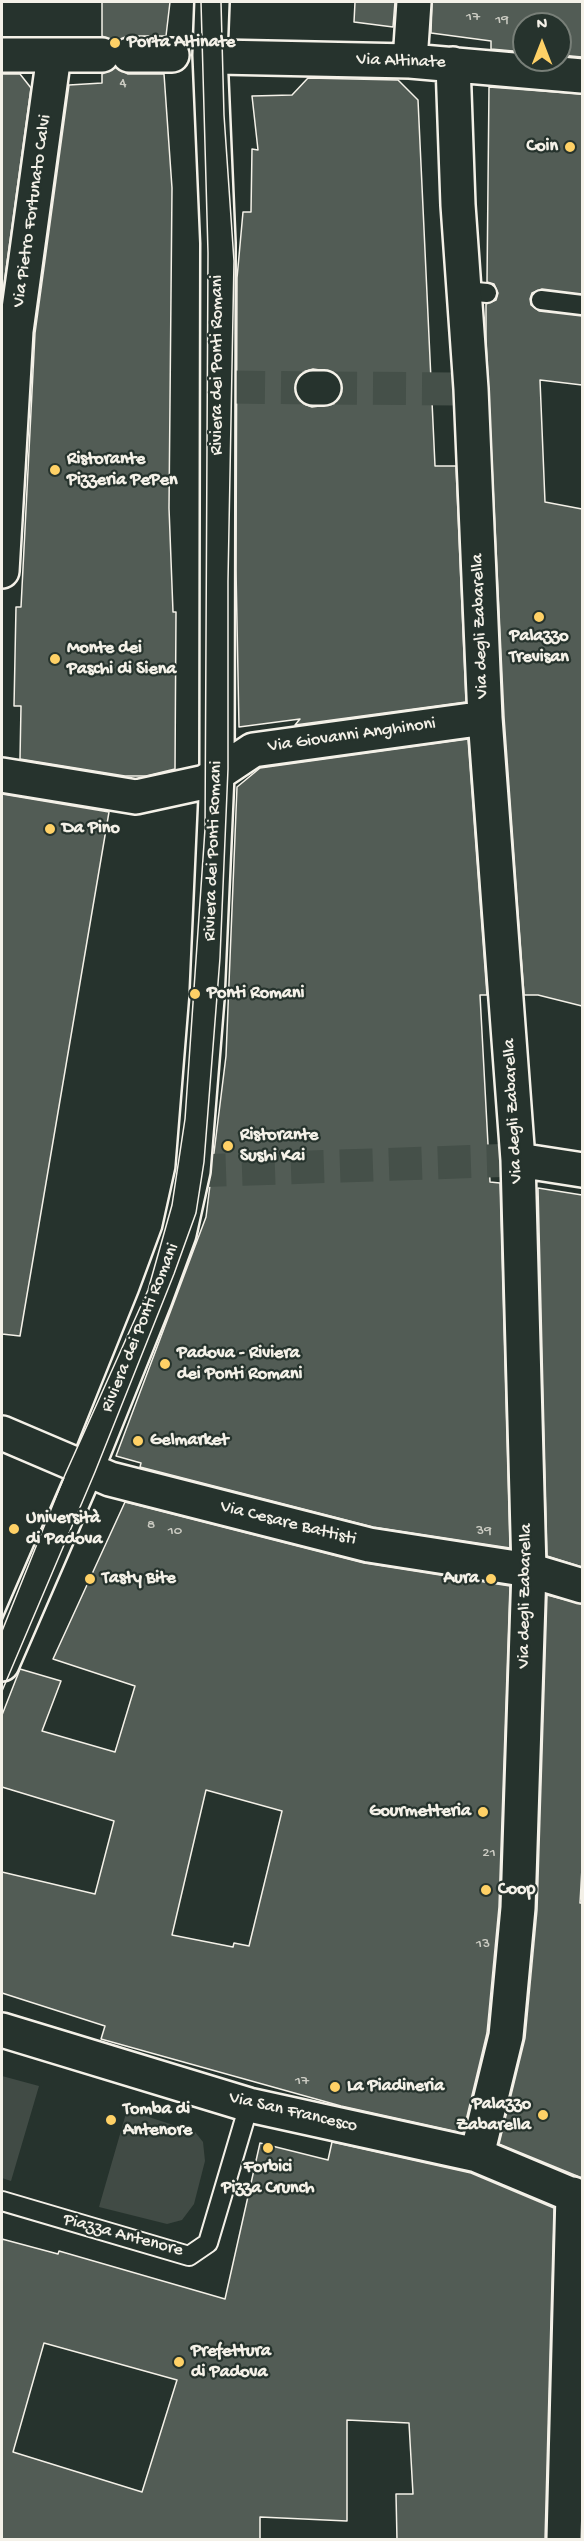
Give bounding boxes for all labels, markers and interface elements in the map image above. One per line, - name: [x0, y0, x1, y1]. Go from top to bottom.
- house number: 17: [466, 9, 480, 27]
- house number: 19: [495, 12, 509, 30]
- north arrow: [512, 12, 572, 72]
- text: N: [537, 16, 547, 35]
- place label: Porta Altinate: [127, 32, 235, 54]
- marker: Porta Altinate: [108, 36, 122, 50]
- street label: Via Altinate: [356, 50, 446, 74]
- house number: 4: [119, 75, 127, 93]
- street label: Via Pietro Fortunato Calvi: [9, 113, 57, 309]
- place label: Coin: [526, 136, 558, 158]
- marker: Coin: [563, 140, 577, 154]
- street label: Riviera dei Ponti Romani: [207, 275, 229, 455]
- place label: Ristorante Pizzeria PePen: [67, 449, 178, 492]
- marker: Ristorante Pizzeria PePen: [48, 463, 62, 477]
- street label: Via degli Zabarella: [468, 553, 494, 699]
- marker: Palazzo Trevisan: [532, 610, 546, 624]
- place label: Palazzo Trevisan: [509, 626, 569, 668]
- place label: Monte dei Paschi di Siena: [67, 638, 176, 680]
- marker: Monte dei Paschi di Siena: [48, 652, 62, 666]
- street label: Via Giovanni Anghinoni: [267, 714, 437, 758]
- street label: Riviera dei Ponti Romani: [200, 760, 228, 942]
- place label: Da Pino: [62, 818, 120, 840]
- marker: Da Pino: [43, 822, 57, 836]
- place label: Ponti Romani: [207, 983, 304, 1005]
- marker: Ponti Romani: [188, 987, 202, 1001]
- street label: Via degli Zabarella: [499, 1038, 529, 1184]
- place label: Ristorante Sushi Kai: [240, 1125, 318, 1168]
- marker: Ristorante Sushi Kai: [221, 1139, 235, 1153]
- street label: Riviera dei Ponti Romani: [97, 1240, 185, 1416]
- place label: Padova - Riviera dei Ponti Romani: [177, 1343, 302, 1386]
- marker: Padova - Riviera dei Ponti Romani: [158, 1357, 172, 1371]
- place label: Gelmarket: [150, 1430, 228, 1452]
- marker: Gelmarket: [131, 1434, 145, 1448]
- street label: Via Cesare Battisti: [218, 1497, 358, 1551]
- place label: Università di Padova: [26, 1508, 102, 1550]
- house number: 8: [147, 1517, 155, 1535]
- marker: Università di Padova: [7, 1522, 21, 1536]
- house number: 10: [168, 1523, 182, 1541]
- house number: 39: [476, 1523, 492, 1541]
- street label: Via degli Zabarella: [514, 1523, 538, 1669]
- place label: Tasty Bite: [102, 1568, 176, 1590]
- place label: Aura: [444, 1568, 479, 1590]
- marker: Tasty Bite: [83, 1572, 97, 1586]
- marker: Aura: [484, 1572, 498, 1586]
- place label: Gourmetteria: [369, 1801, 471, 1823]
- marker: Gourmetteria: [476, 1805, 490, 1819]
- house number: 21: [482, 1845, 496, 1863]
- place label: Coop: [498, 1879, 535, 1901]
- marker: Coop: [479, 1883, 493, 1897]
- house number: 13: [476, 1936, 490, 1954]
- house number: 17: [295, 2073, 309, 2091]
- place label: La Piadineria: [347, 2076, 444, 2098]
- marker: La Piadineria: [328, 2080, 342, 2094]
- street label: Via San Francesco: [227, 2088, 359, 2138]
- place label: Palazzo Zabarella: [456, 2094, 531, 2136]
- place label: Tomba di Antenore: [123, 2099, 192, 2142]
- marker: Palazzo Zabarella: [536, 2108, 550, 2122]
- marker: Tomba di Antenore: [104, 2113, 118, 2127]
- marker: Forbici Pizza Crunch: [261, 2141, 275, 2155]
- place label: Forbici Pizza Crunch: [222, 2157, 314, 2200]
- street label: Piazza Antenore: [61, 2210, 185, 2262]
- place label: Prefettura di Padova: [191, 2341, 271, 2384]
- marker: Prefettura di Padova: [172, 2355, 186, 2369]

